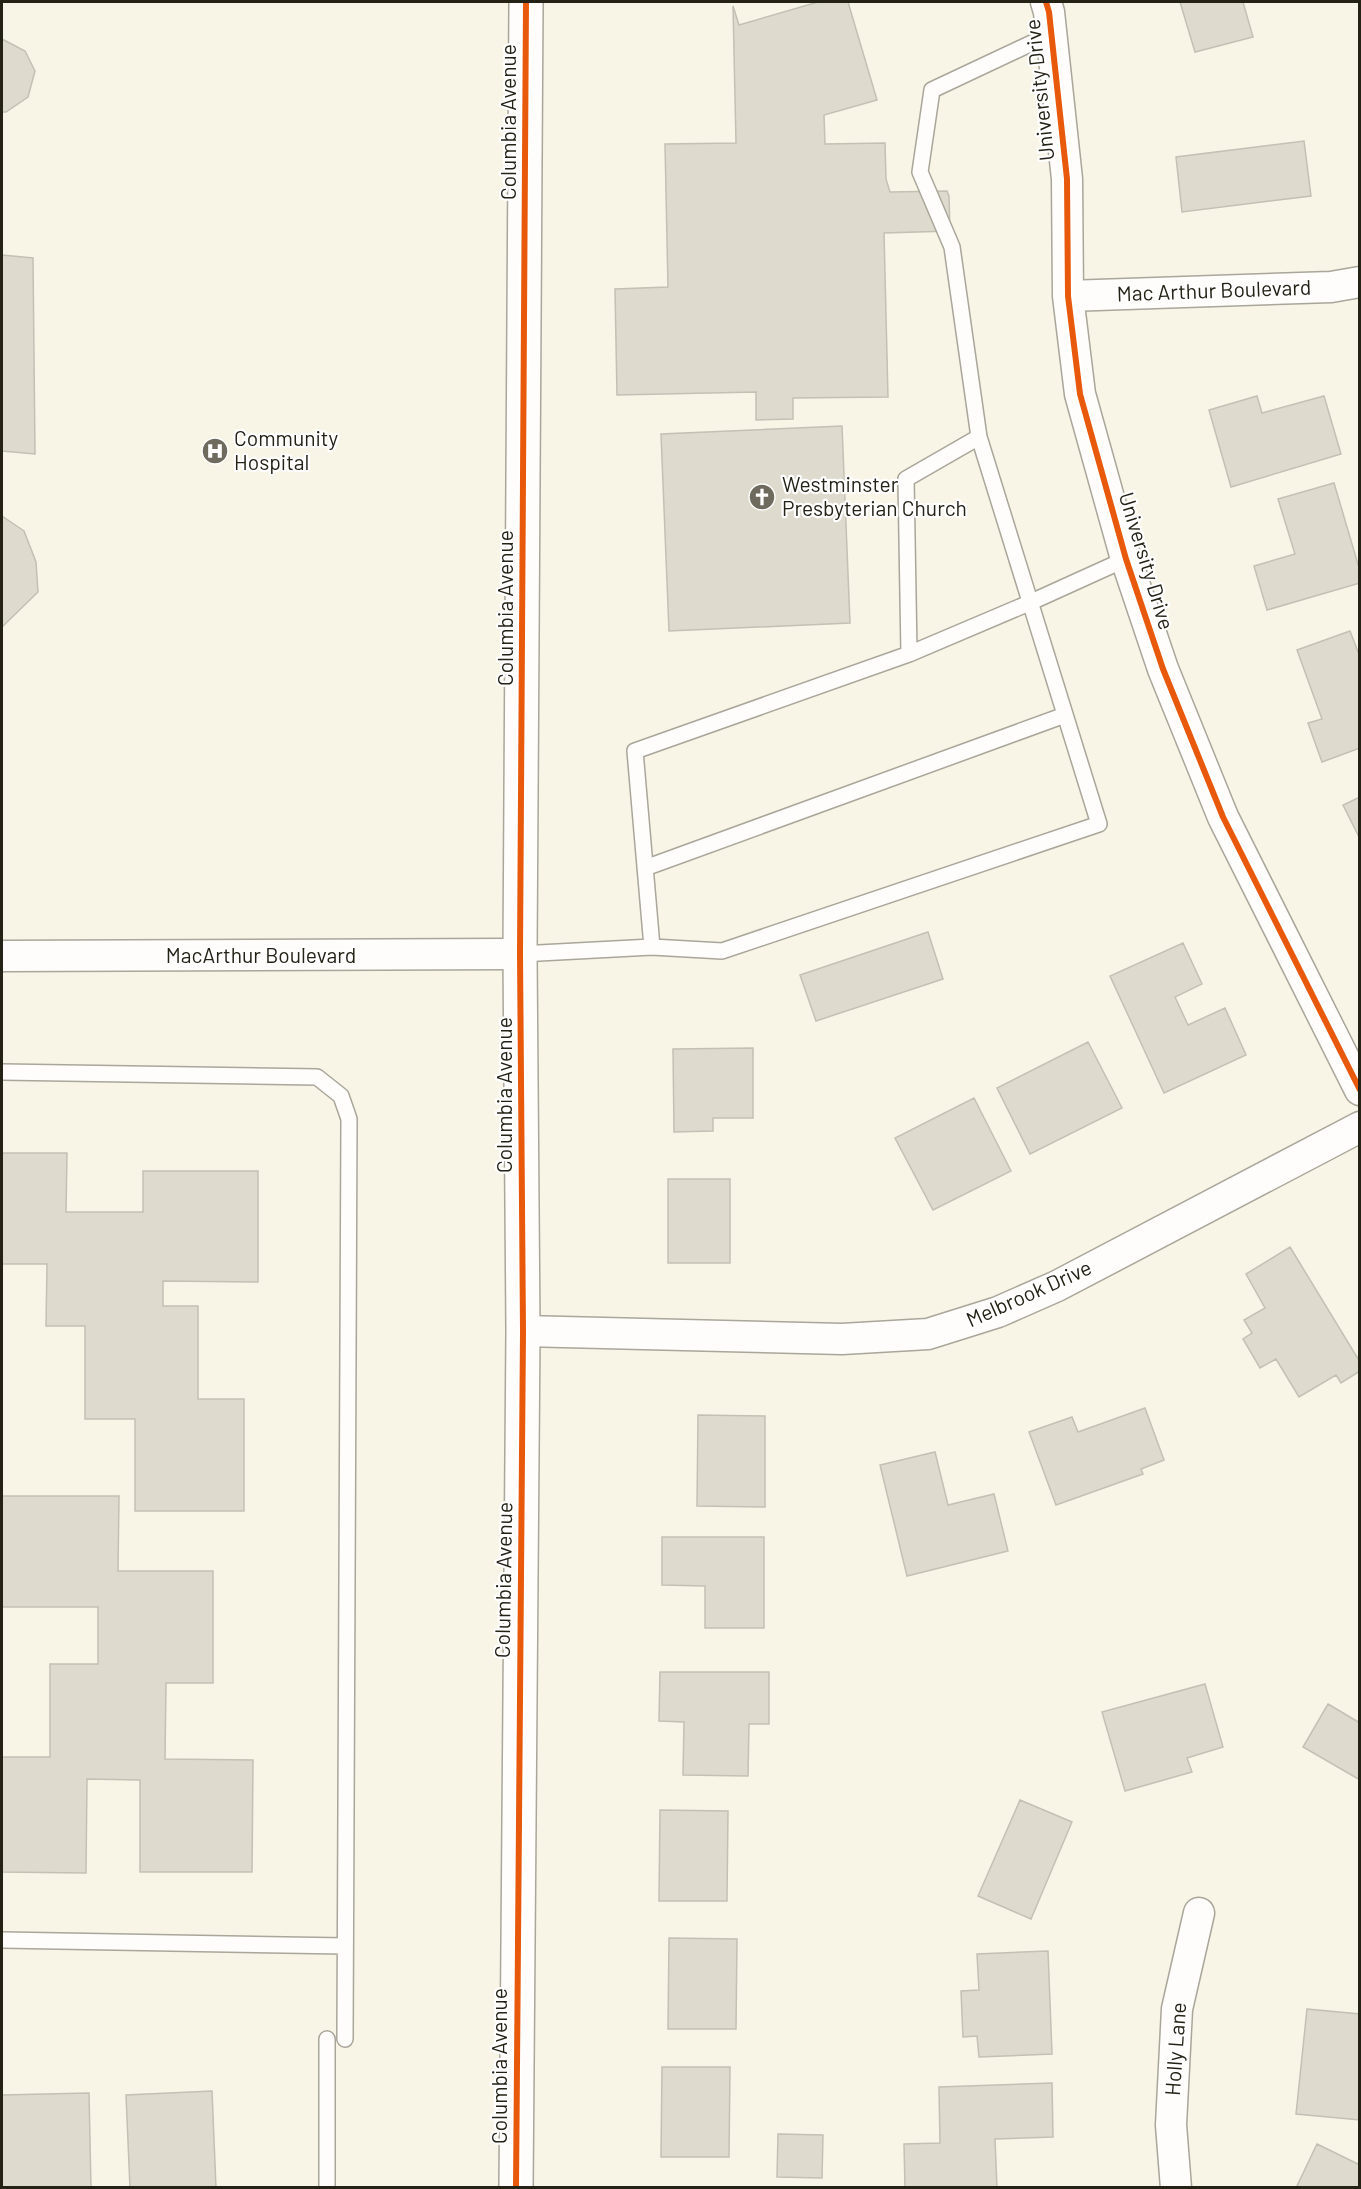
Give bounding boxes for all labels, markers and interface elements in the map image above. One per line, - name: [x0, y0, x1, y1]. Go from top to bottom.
- street label: University Drive: [1019, 18, 1058, 162]
- street label: Columbia Avenue: [495, 44, 520, 200]
- street label: Mac Arthur Boulevard: [1116, 274, 1312, 305]
- place label: Community Hospital: [234, 425, 338, 474]
- hospital icon: Community Hospital: [200, 436, 230, 466]
- place label: Westminster Presbyterian Church: [782, 471, 967, 520]
- church icon: Westminster Presbyterian Church: [747, 482, 777, 512]
- street label: University Drive: [1115, 489, 1180, 632]
- street label: Columbia Avenue: [492, 530, 517, 686]
- street label: MacArthur Boulevard: [166, 942, 356, 967]
- street label: Columbia Avenue: [491, 1017, 516, 1173]
- street label: Melbrook Drive: [962, 1254, 1095, 1331]
- street label: Columbia Avenue: [489, 1502, 516, 1658]
- street label: Columbia Avenue: [486, 1988, 511, 2144]
- street label: Holly Lane: [1159, 2001, 1190, 2097]

